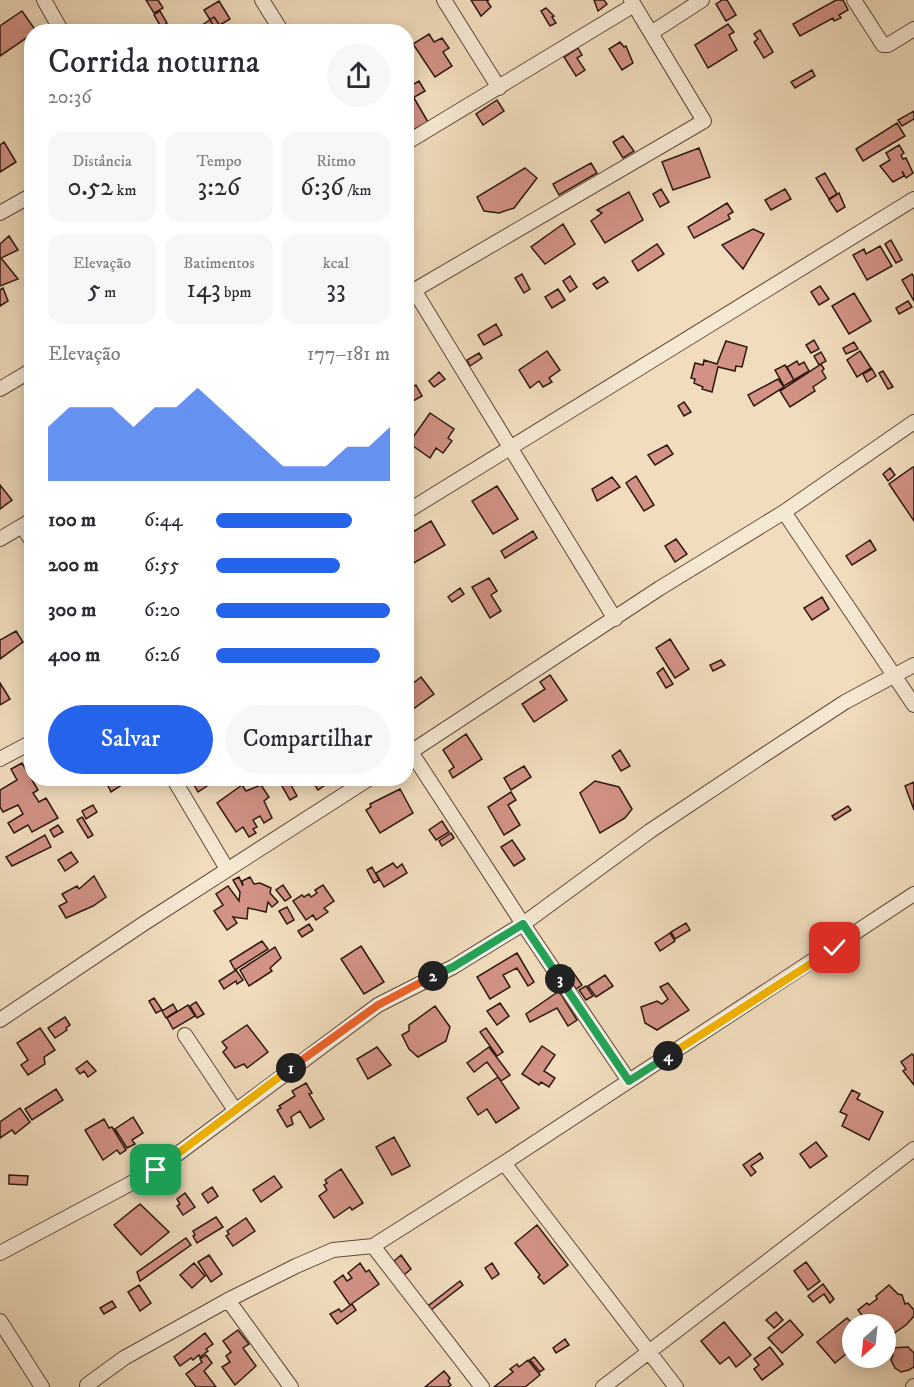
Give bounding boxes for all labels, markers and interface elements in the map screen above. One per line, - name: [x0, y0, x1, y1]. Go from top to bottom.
- text: Corrida noturna: [48, 42, 260, 83]
- button: share: [327, 44, 390, 107]
- text: 20:36: [48, 85, 92, 110]
- text: Distância: [72, 151, 132, 171]
- text: Tempo: [197, 151, 241, 171]
- text: Ritmo: [316, 151, 356, 171]
- text: 0.52: [68, 171, 113, 204]
- text: 3:26: [198, 171, 240, 204]
- text: 6:36: [300, 171, 344, 204]
- text: km: [113, 180, 136, 200]
- text: /km: [344, 180, 372, 200]
- text: Elevação: [73, 253, 131, 273]
- text: Batimentos: [183, 253, 255, 273]
- text: kcal: [323, 253, 349, 273]
- text: 5: [88, 273, 101, 306]
- text: 143: [186, 273, 221, 306]
- text: 33: [326, 273, 346, 306]
- text: m: [101, 282, 116, 302]
- text: bpm: [221, 282, 252, 302]
- text: Elevação: [48, 342, 121, 367]
- text: 177–181 m: [307, 342, 390, 367]
- text: 100 m: [48, 508, 96, 533]
- text: 6:44: [144, 508, 183, 533]
- text: 200 m: [48, 553, 99, 578]
- text: 6:55: [144, 553, 180, 578]
- text: 300 m: [48, 598, 96, 623]
- text: 6:20: [144, 598, 180, 623]
- text: 400 m: [48, 643, 100, 668]
- text: 6:26: [144, 643, 180, 668]
- button: Salvar: [48, 705, 213, 774]
- button: Compartilhar: [225, 705, 390, 774]
- pin: [809, 922, 860, 973]
- icon: check: [818, 931, 851, 964]
- pin: 2: [418, 961, 448, 991]
- pin: 3: [545, 964, 575, 994]
- text: 2: [429, 966, 437, 986]
- text: 3: [557, 969, 563, 989]
- pin: 4: [653, 1041, 683, 1071]
- text: 4: [663, 1046, 673, 1066]
- pin: 1: [276, 1053, 306, 1083]
- text: 1: [288, 1058, 294, 1078]
- pin: [130, 1144, 181, 1195]
- icon: arrive: [139, 1153, 172, 1186]
- north arrow: [842, 1314, 896, 1368]
- map controls: [842, 1314, 896, 1368]

